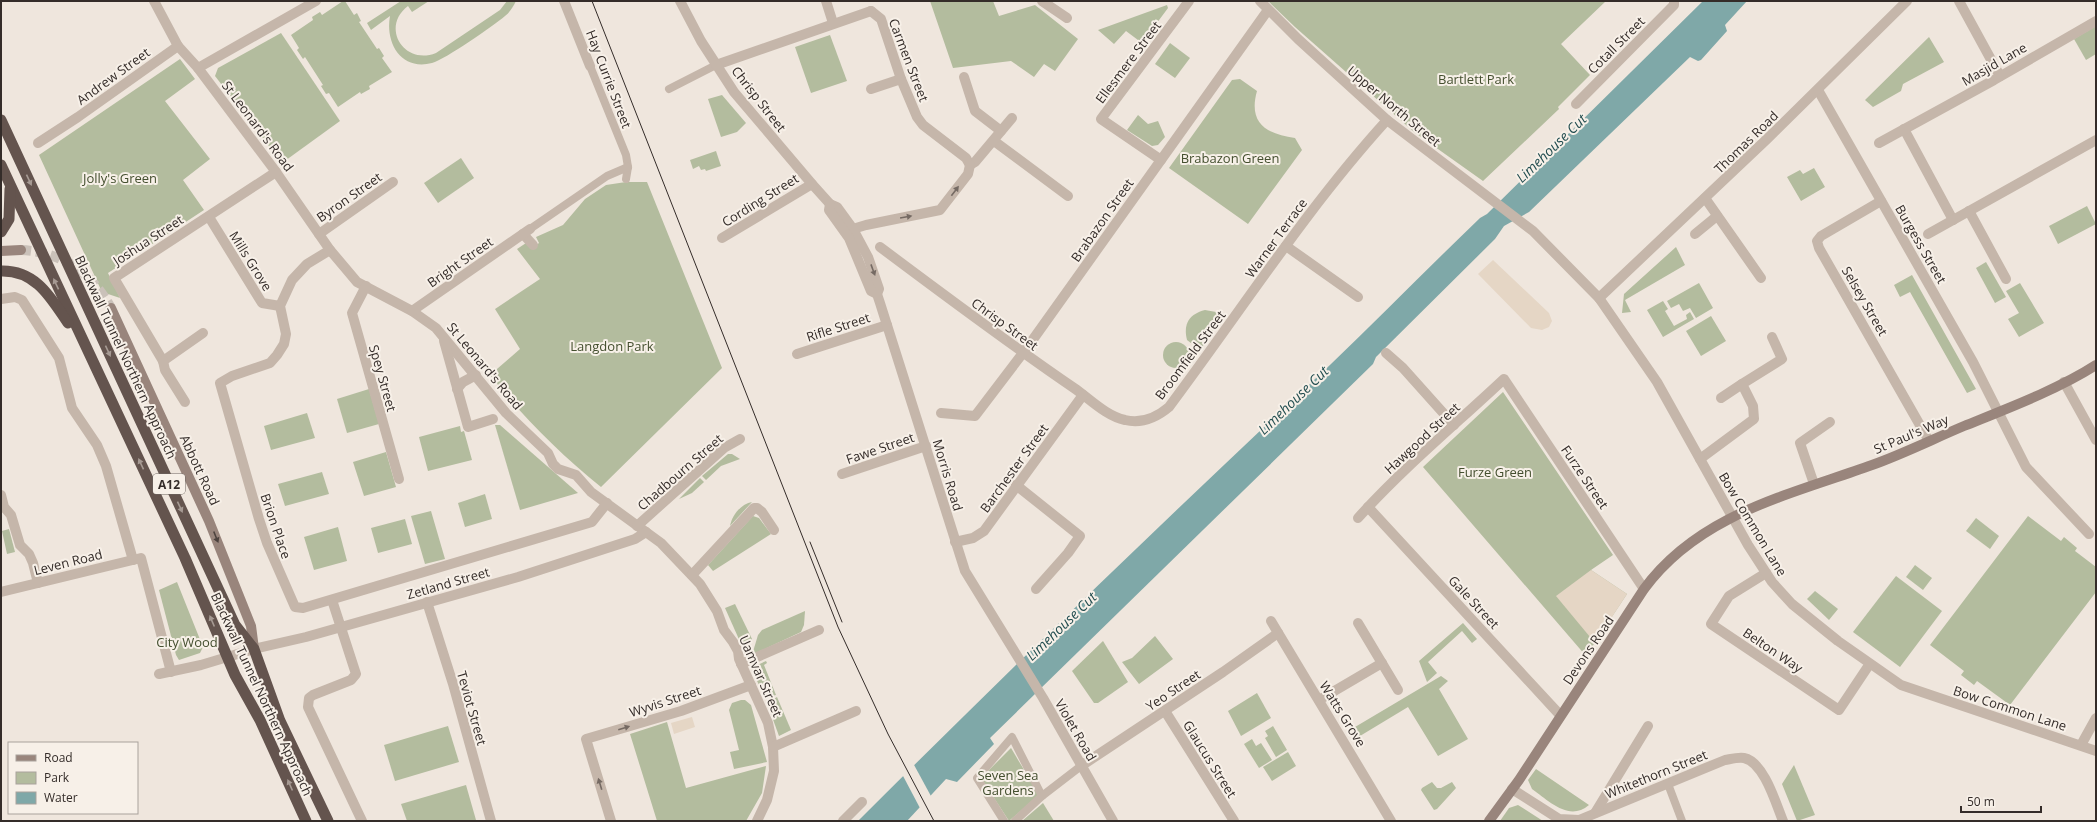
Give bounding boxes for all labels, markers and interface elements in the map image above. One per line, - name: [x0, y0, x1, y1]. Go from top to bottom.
- street label: Cotall Street: [1583, 12, 1649, 78]
- street label: Carmen Street: [885, 16, 933, 105]
- street label: Ellesmere Street: [1091, 17, 1165, 107]
- street label: Hay Currie Street: [582, 27, 636, 131]
- street label: Masjid Lane: [1958, 38, 2030, 90]
- street label: Andrew Street: [73, 43, 154, 109]
- street label: Chrisp Street: [728, 62, 791, 136]
- street label: Upper North Street: [1344, 62, 1445, 151]
- park label: Bartlett Park: [1438, 70, 1514, 88]
- street label: St Leonard's Road: [218, 77, 298, 175]
- street label: Thomas Road: [1710, 107, 1782, 177]
- water label: Limehouse Cut: [1512, 109, 1591, 186]
- park label: Brabazon Green: [1181, 149, 1279, 167]
- street label: Byron Street: [313, 168, 385, 226]
- park label: Jolly's Green: [81, 169, 157, 187]
- street label: Cording Street: [718, 169, 802, 231]
- one-way arrow: [26, 175, 32, 186]
- street label: Brabazon Street: [1067, 175, 1138, 265]
- one-way arrow: [951, 186, 959, 197]
- street label: Warner Terrace: [1241, 195, 1311, 281]
- street label: Burgess Street: [1891, 201, 1951, 287]
- street label: Joshua Street: [108, 210, 187, 271]
- one-way arrow: [900, 214, 912, 220]
- street label: Mills Grove: [225, 228, 277, 294]
- street label: Bright Street: [424, 233, 497, 291]
- street label: Blackwall Tunnel Northern Approach: [71, 252, 181, 462]
- street label: Selsey Street: [1838, 263, 1892, 339]
- one-way arrow: [870, 264, 876, 276]
- one-way arrow: [53, 278, 59, 290]
- street label: Chrisp Street: [968, 294, 1042, 355]
- street label: Broomfield Street: [1151, 306, 1230, 403]
- street label: Rifle Street: [804, 308, 872, 346]
- street label: St Leonard's Road: [443, 318, 527, 414]
- park label: Langdon Park: [570, 337, 654, 355]
- street label: Spey Street: [365, 343, 401, 414]
- one-way arrow: [105, 345, 111, 357]
- water label: Limehouse Cut: [1254, 361, 1333, 438]
- street label: Hawgood Street: [1380, 398, 1464, 478]
- street label: St Paul's Way: [1871, 410, 1952, 458]
- street label: Barchester Street: [976, 420, 1053, 516]
- street label: Fawe Street: [844, 428, 917, 468]
- street label: Chadbourn Street: [633, 430, 727, 514]
- street label: Abbott Road: [176, 432, 224, 508]
- street label: Morris Road: [929, 437, 967, 513]
- street label: Furze Street: [1557, 442, 1613, 513]
- one-way arrow: [138, 458, 144, 469]
- park label: Furze Green: [1458, 463, 1532, 481]
- street label: Bow Common Lane: [1715, 469, 1791, 579]
- road number: A12: [153, 474, 185, 494]
- street label: Brion Place: [256, 491, 296, 561]
- one-way arrow: [177, 501, 183, 513]
- one-way arrow: [213, 532, 219, 544]
- street label: Leven Road: [32, 545, 104, 579]
- street label: Zetland Street: [404, 562, 492, 603]
- street label: Gale Street: [1445, 571, 1504, 633]
- water label: Limehouse Cut: [1022, 587, 1101, 664]
- street label: Blackwall Tunnel Northern Approach: [207, 589, 317, 799]
- street label: Devons Road: [1558, 612, 1618, 688]
- one-way arrow: [209, 615, 215, 626]
- street label: Belton Way: [1740, 623, 1807, 677]
- street label: Uamvar Street: [735, 632, 787, 720]
- park label: City Wood: [156, 633, 218, 651]
- street label: Yeo Street: [1142, 665, 1204, 715]
- street label: Teviot Street: [453, 669, 491, 748]
- street label: Watts Grove: [1316, 678, 1370, 750]
- street label: Wyvis Street: [627, 681, 703, 721]
- street label: Bow Common Lane: [1951, 681, 2069, 735]
- street label: Violet Road: [1051, 696, 1101, 764]
- street label: Glaucus Street: [1179, 717, 1241, 801]
- one-way arrow: [618, 725, 630, 731]
- legend: [8, 742, 138, 814]
- street label: Whitethorn Street: [1602, 745, 1710, 803]
- text: Road: [44, 749, 73, 766]
- park label: Seven Sea Gardens: [977, 766, 1039, 799]
- text: Park: [44, 769, 70, 786]
- one-way arrow: [597, 777, 603, 789]
- one-way arrow: [287, 780, 293, 791]
- scale bar: [1961, 788, 2041, 814]
- text: Water: [44, 789, 78, 806]
- text: 50 m: [1967, 793, 1995, 810]

